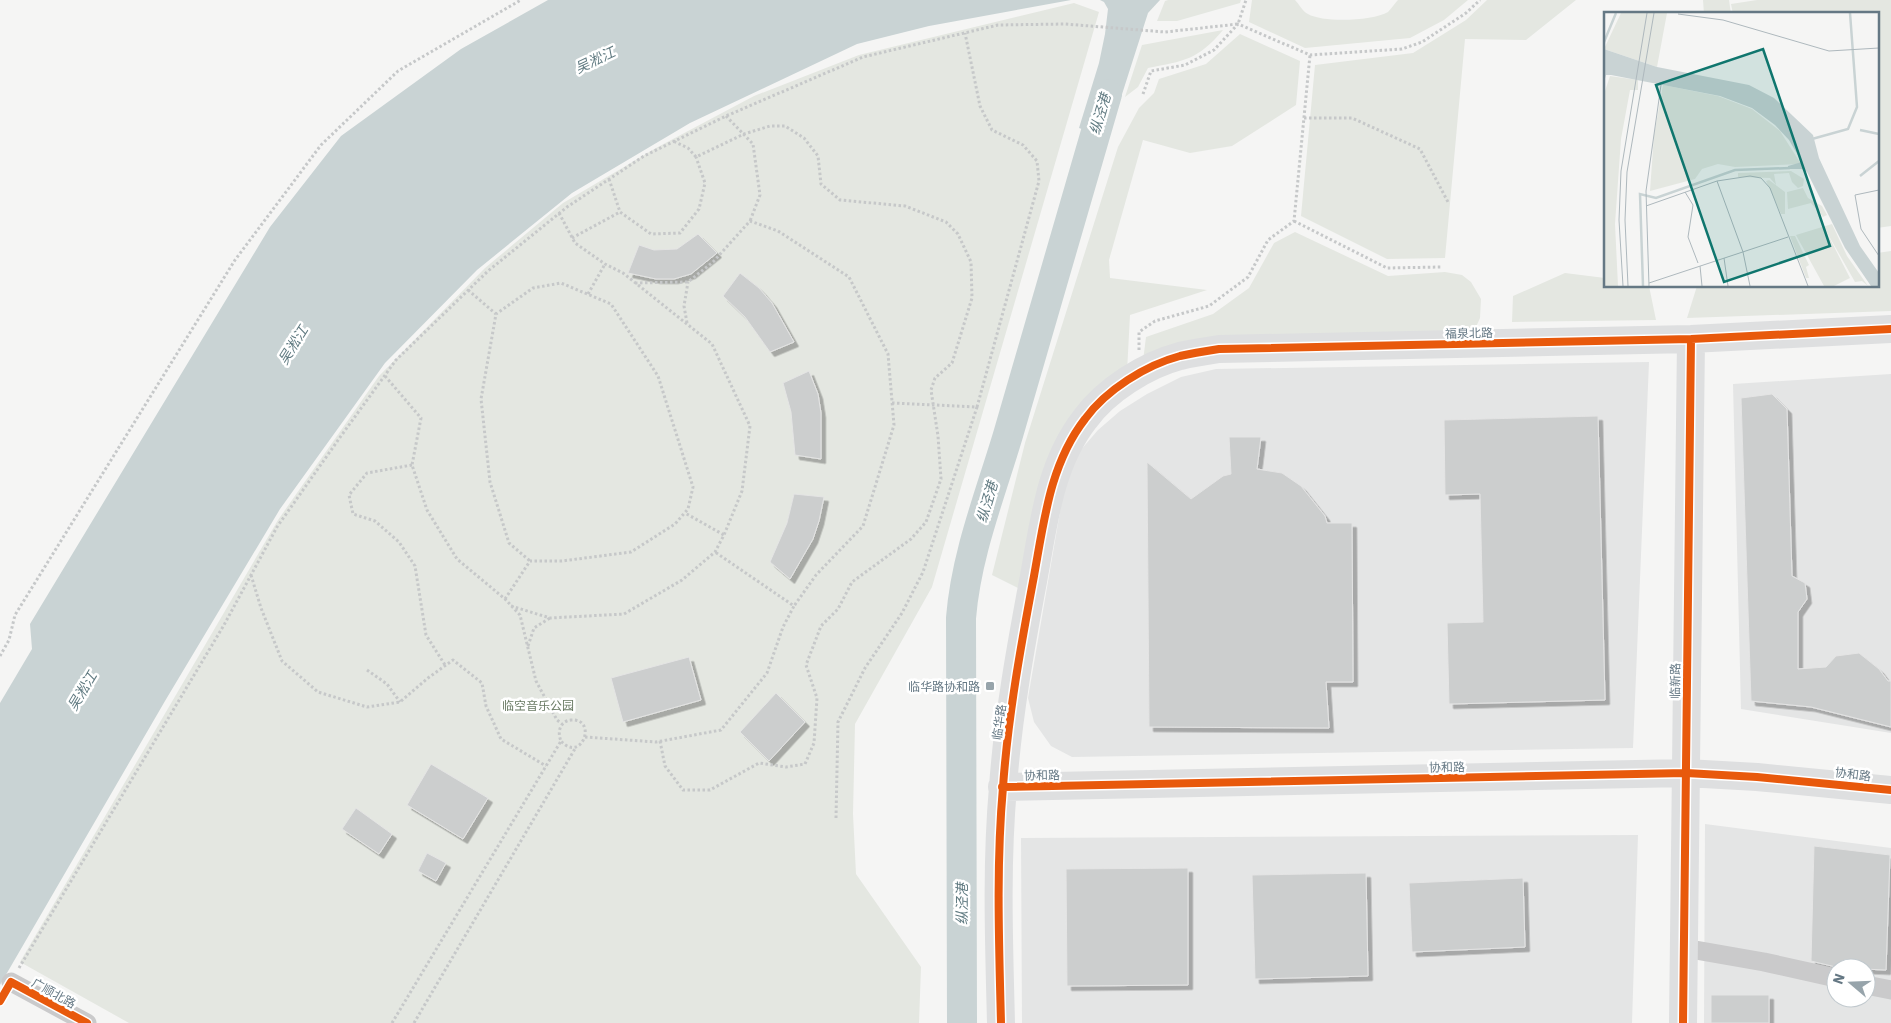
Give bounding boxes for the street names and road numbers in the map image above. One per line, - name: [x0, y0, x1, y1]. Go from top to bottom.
- street label: 福泉北路: [1445, 325, 1493, 341]
- street label: 临新路: [1667, 663, 1683, 699]
- street label: 临华路: [989, 703, 1009, 741]
- street label: 协和路: [1429, 759, 1465, 775]
- street label: 协和路: [1834, 764, 1872, 784]
- street label: 协和路: [1024, 767, 1060, 783]
- street label: 广顺北路: [29, 975, 79, 1011]

